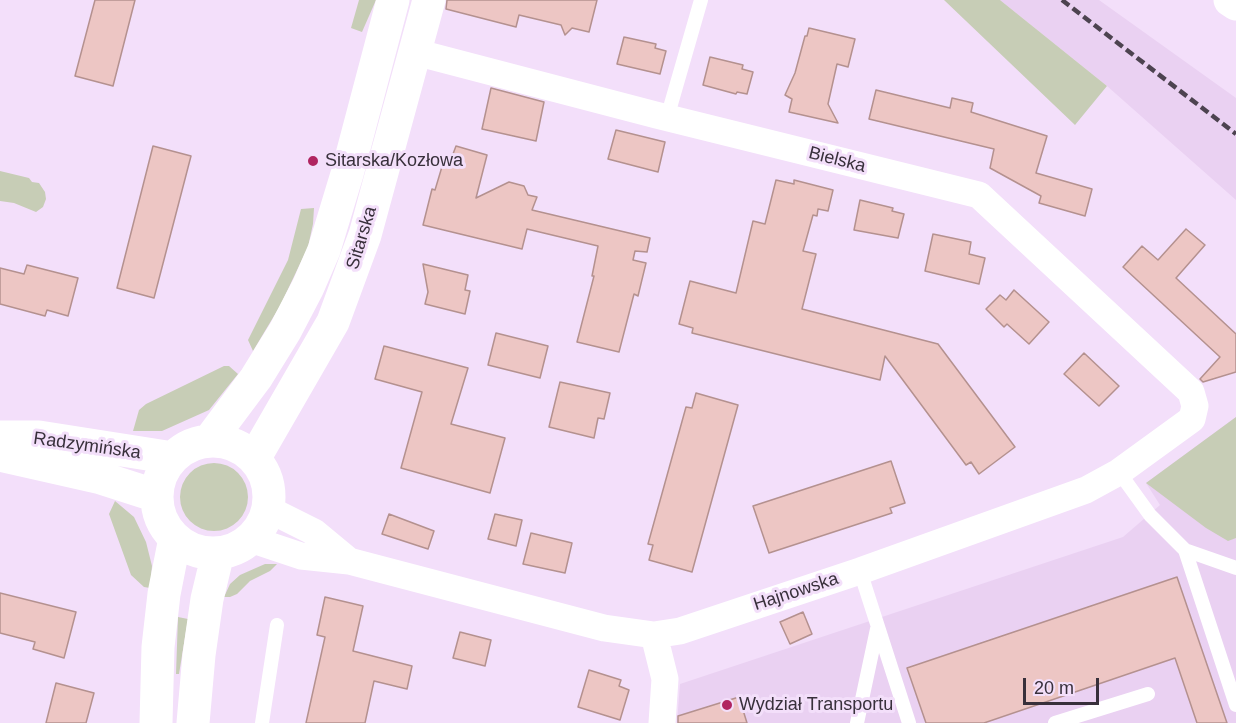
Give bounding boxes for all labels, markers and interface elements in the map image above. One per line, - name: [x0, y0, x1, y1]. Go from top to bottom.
- street label: Bielska: [806, 143, 868, 177]
- place label: Sitarska/Kozłowa: [325, 150, 463, 172]
- marker: Sitarska/Kozłowa: [306, 154, 320, 168]
- street label: Sitarska: [342, 204, 382, 272]
- street label: Radzymińska: [32, 428, 142, 464]
- street label: Hajnowska: [751, 568, 841, 616]
- scale bar: [1026, 666, 1102, 704]
- text: 20 m: [1034, 678, 1074, 698]
- place label: Wydział Transportu: [739, 694, 893, 716]
- marker: Wydział Transportu: [720, 698, 734, 712]

